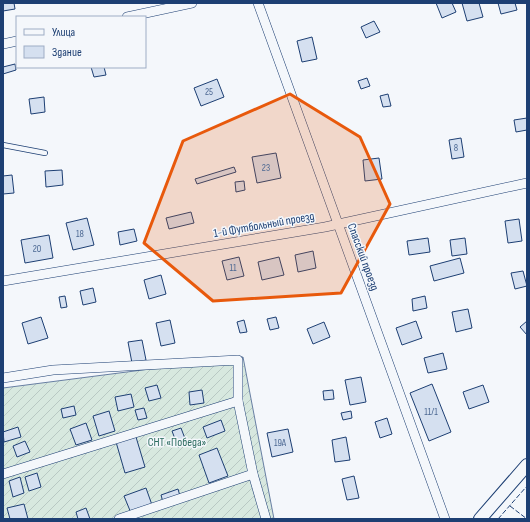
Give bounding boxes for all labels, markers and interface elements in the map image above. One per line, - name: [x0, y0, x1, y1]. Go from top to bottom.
- legend: [16, 16, 146, 68]
- text: Улица: [52, 25, 76, 40]
- text: Здание: [52, 45, 82, 60]
- house number: 25: [205, 86, 213, 98]
- house number: 8: [454, 142, 458, 154]
- house number: 23: [262, 162, 270, 174]
- street label: 1-й Футбольный проезд: [212, 209, 316, 241]
- street label: Спасский проезд: [344, 221, 382, 293]
- house number: 18: [76, 228, 84, 240]
- house number: 20: [33, 243, 41, 255]
- house number: 11: [230, 262, 237, 274]
- house number: 11/1: [424, 406, 438, 418]
- park label: СНТ «Победа»: [148, 435, 207, 450]
- house number: 19А: [274, 437, 287, 449]

